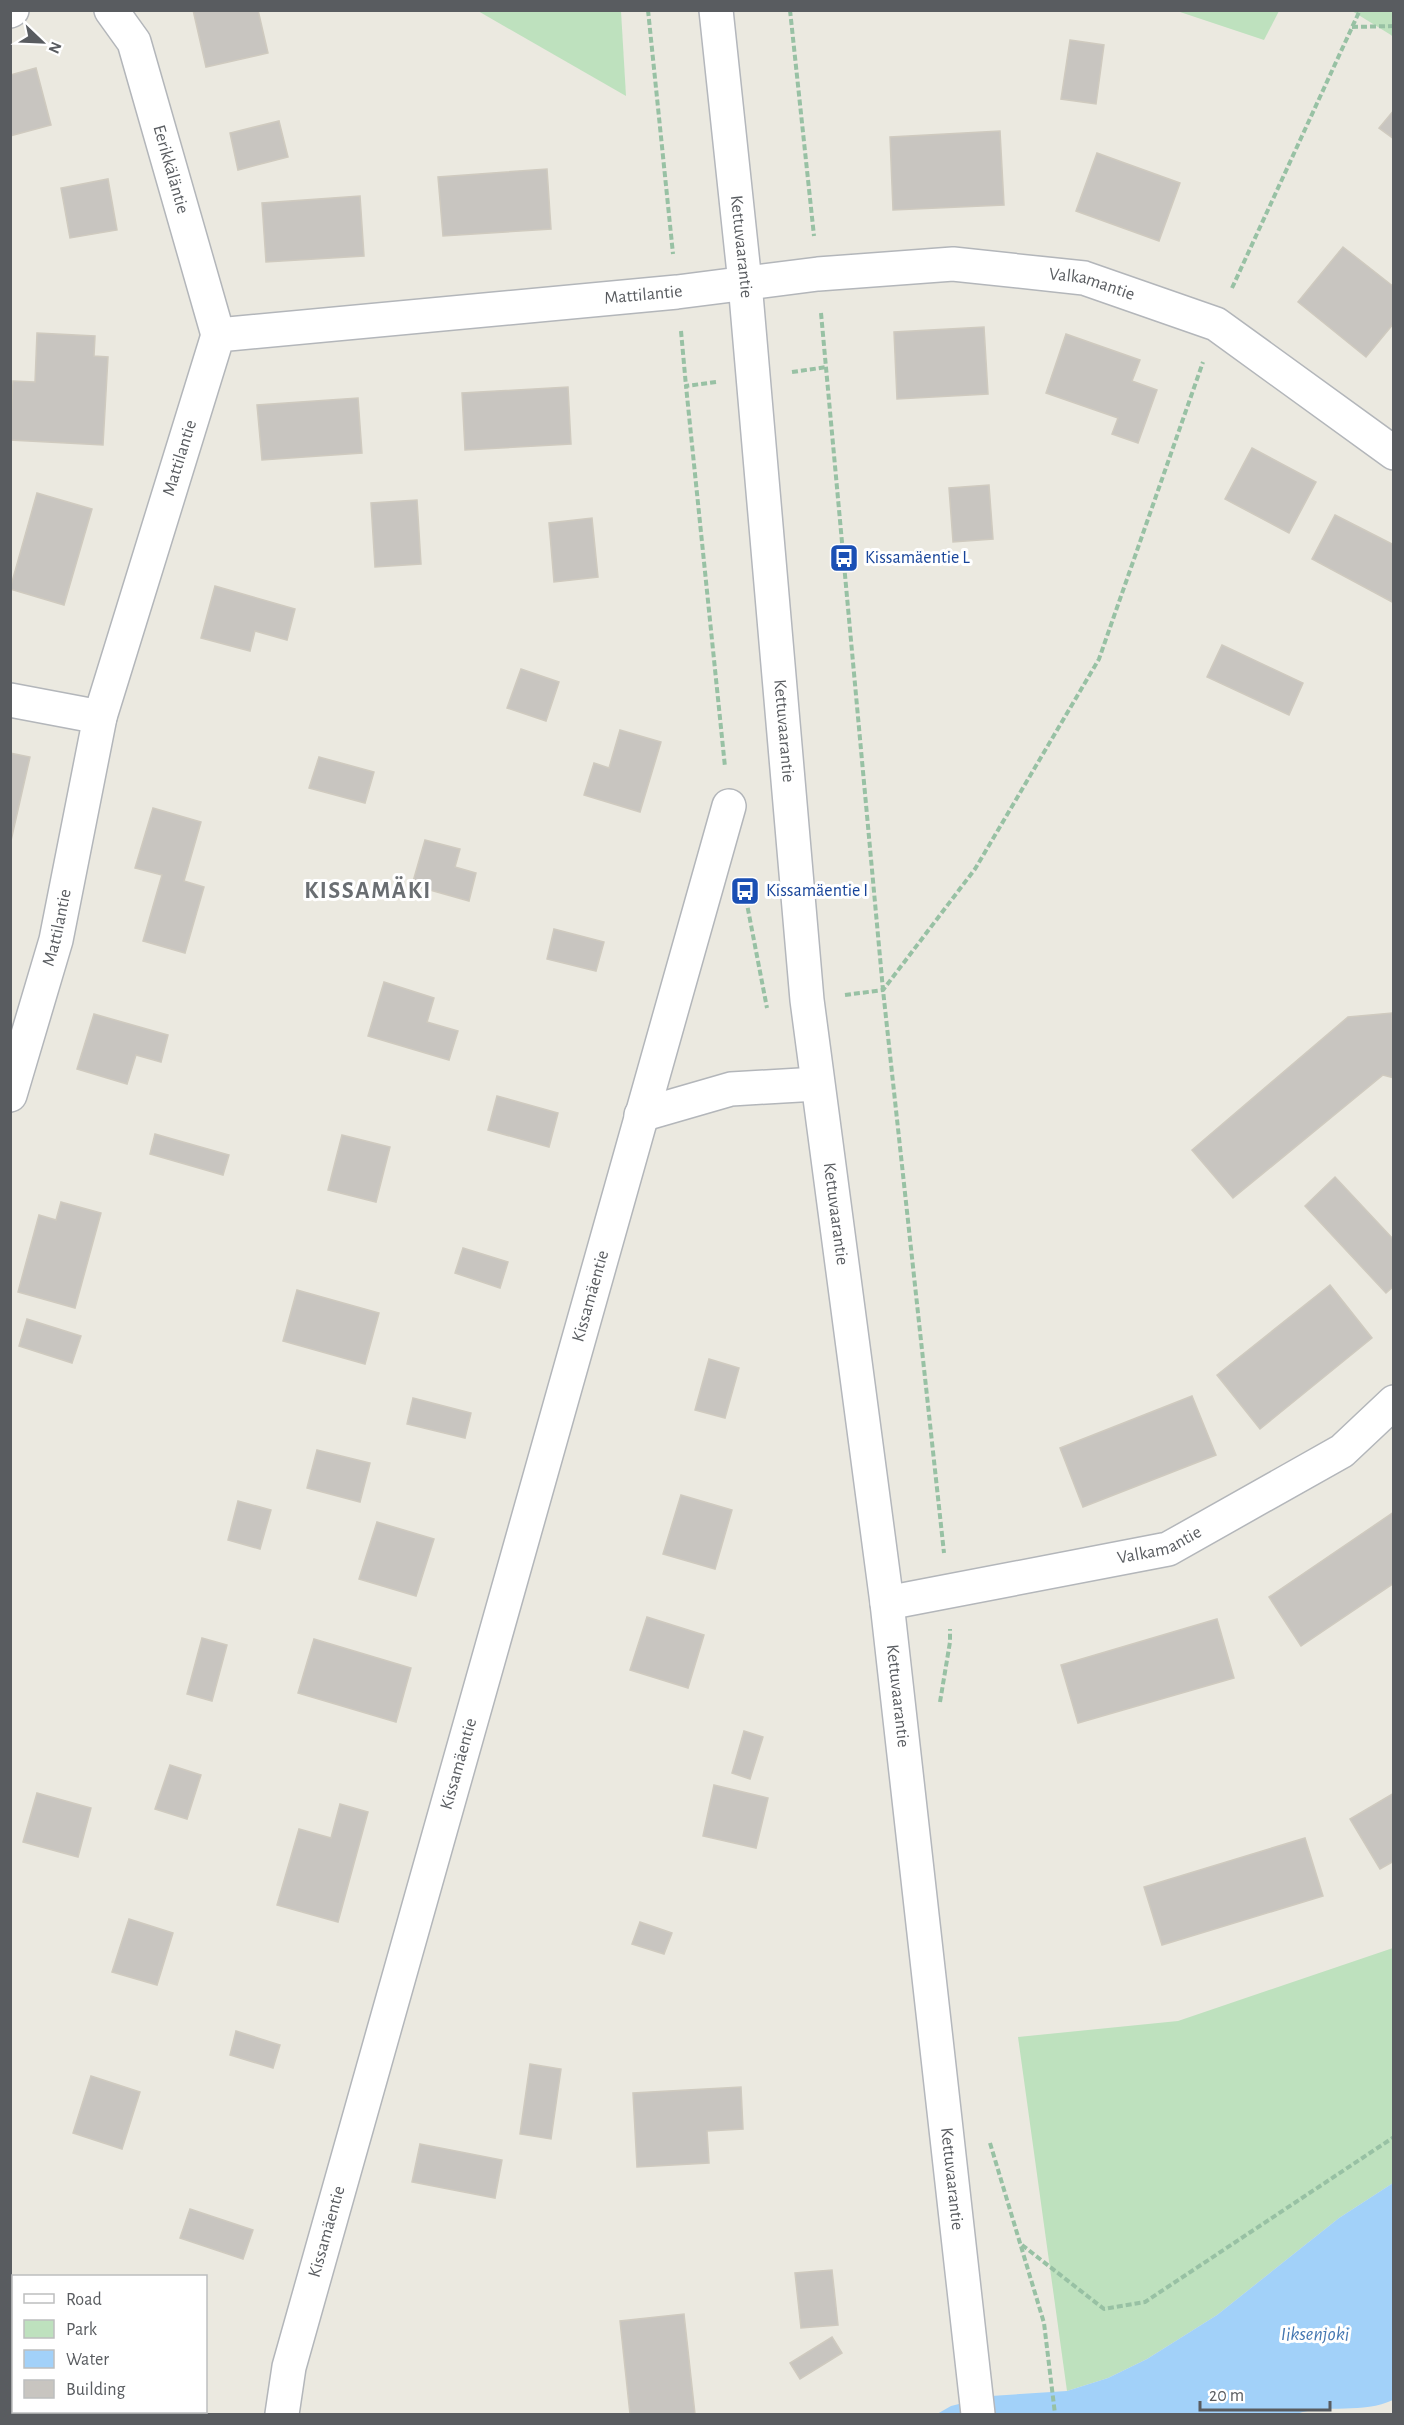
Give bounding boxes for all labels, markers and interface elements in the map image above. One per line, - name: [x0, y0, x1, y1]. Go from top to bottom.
- north arrow: [12, 12, 72, 72]
- text: N: [45, 39, 64, 56]
- street label: Eerikkäläntie: [149, 123, 192, 216]
- street label: Kettuvaarantie: [727, 194, 755, 299]
- street label: Valkamantie: [1048, 265, 1137, 304]
- street label: Mattilantie: [603, 282, 684, 308]
- street label: Mattilantie: [160, 418, 200, 498]
- bus stop icon: Kissamäentie L: [828, 542, 860, 574]
- place label: Kissamäentie L: [865, 549, 970, 567]
- street label: Kettuvaarantie: [770, 678, 797, 783]
- bus stop icon: Kissamäentie I: [729, 875, 761, 907]
- district label: KISSAMÄKI: [304, 876, 432, 903]
- place label: Kissamäentie I: [766, 882, 868, 900]
- street label: Mattilantie: [40, 888, 75, 968]
- street label: Kettuvaarantie: [820, 1161, 851, 1266]
- street label: Kissamäentie: [569, 1248, 612, 1344]
- street label: Valkamantie: [1116, 1523, 1205, 1568]
- street label: Kettuvaarantie: [883, 1643, 912, 1748]
- street label: Kissamäentie: [437, 1716, 480, 1812]
- street label: Kettuvaarantie: [937, 2126, 966, 2231]
- street label: Kissamäentie: [306, 2184, 349, 2280]
- legend: [12, 2275, 207, 2413]
- text: Road: [66, 2291, 102, 2309]
- text: Park: [66, 2321, 98, 2339]
- water label: Iiksenjoki: [1281, 2324, 1349, 2344]
- text: Water: [66, 2351, 109, 2369]
- scale bar: [1200, 2374, 1330, 2412]
- text: Building: [66, 2381, 126, 2399]
- text: 20 m: [1209, 2387, 1244, 2405]

